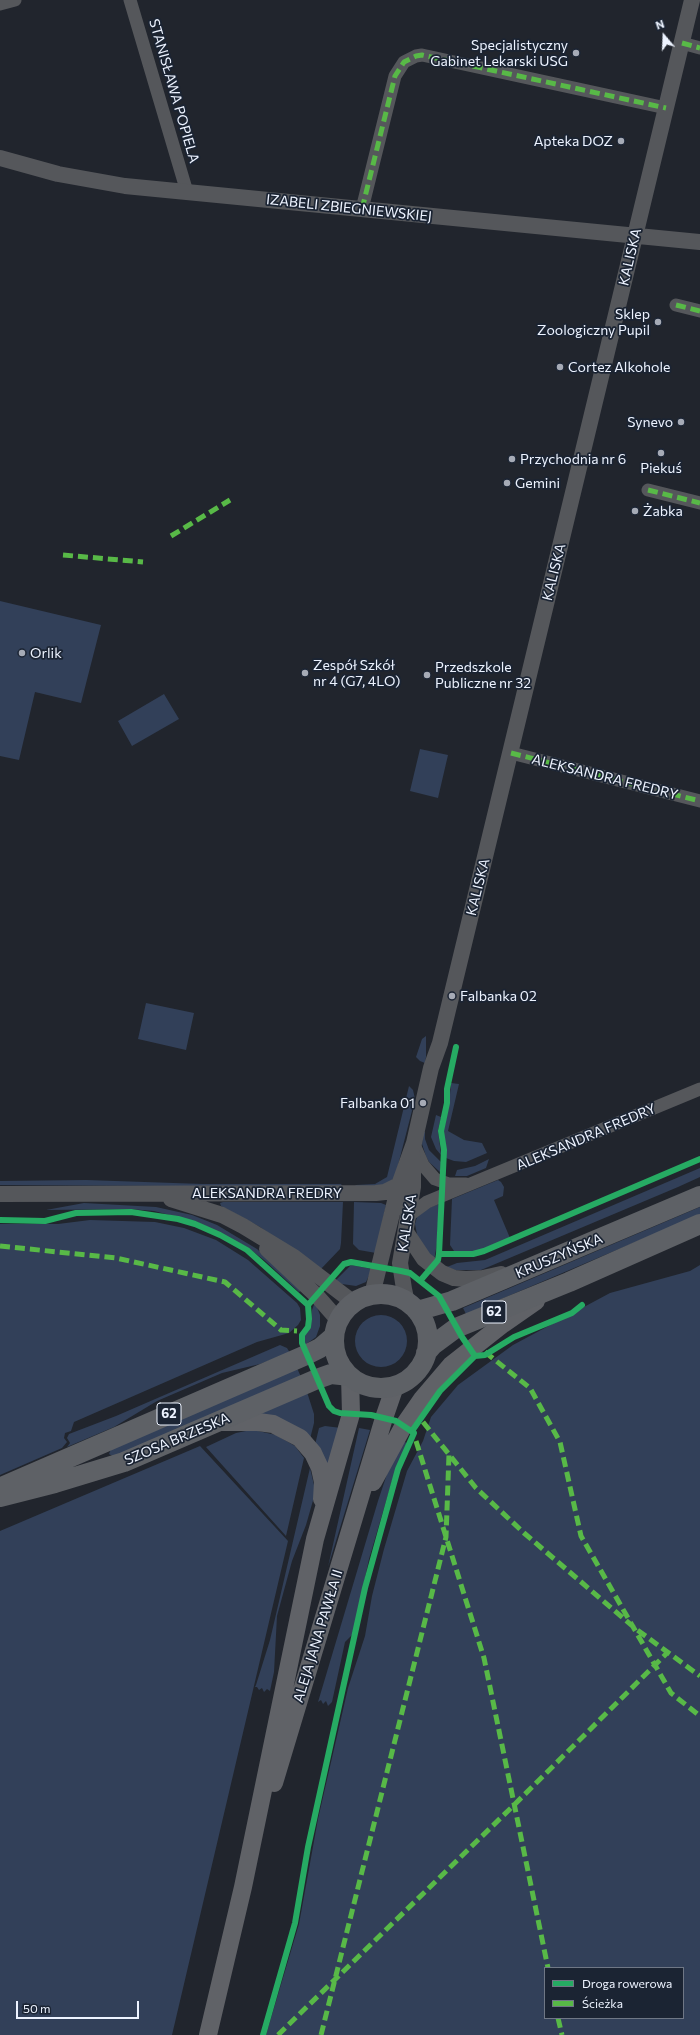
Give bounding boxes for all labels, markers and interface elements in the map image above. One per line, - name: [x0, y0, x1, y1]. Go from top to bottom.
- north arrow: [644, 16, 684, 56]
- street label: STANISŁAWA POPIELA: [145, 17, 203, 165]
- text: N: [654, 17, 666, 32]
- place label: Specjalistyczny Gabinet Lekarski USG: [430, 37, 568, 70]
- marker: Specjalistyczny Gabinet Lekarski USG: [571, 48, 581, 58]
- place label: Apteka DOZ: [534, 133, 613, 149]
- marker: Apteka DOZ: [616, 136, 626, 146]
- street label: IZABELI ZBIEGNIEWSKIEJ: [265, 191, 433, 225]
- street label: KALISKA: [615, 227, 645, 287]
- place label: Sklep Zoologiczny Pupil: [537, 306, 650, 338]
- marker: Sklep Zoologiczny Pupil: [653, 317, 663, 327]
- place label: Cortez Alkohole: [568, 359, 670, 375]
- marker: Cortez Alkohole: [555, 362, 565, 372]
- place label: Synevo: [627, 414, 673, 430]
- marker: Synevo: [676, 417, 686, 427]
- marker: Piekuś: [656, 448, 666, 458]
- place label: Przychodnia nr 6: [520, 451, 626, 467]
- marker: Przychodnia nr 6: [507, 454, 517, 464]
- place label: Piekuś: [640, 460, 682, 476]
- place label: Gemini: [515, 475, 560, 491]
- marker: Gemini: [502, 478, 512, 488]
- place label: Żabka: [643, 503, 683, 519]
- marker: Żabka: [630, 506, 640, 516]
- street label: KALISKA: [539, 542, 569, 602]
- place label: Orlik: [30, 645, 62, 661]
- marker: Orlik: [17, 648, 27, 658]
- place label: Zespół Szkół nr 4 (G7, 4LO): [313, 657, 400, 690]
- place label: Przedszkole Publiczne nr 32: [435, 659, 531, 692]
- marker: Zespół Szkół nr 4 (G7, 4LO): [300, 668, 310, 678]
- marker: Przedszkole Publiczne nr 32: [422, 670, 432, 680]
- street label: ALEKSANDRA FREDRY: [530, 751, 680, 803]
- street label: KALISKA: [463, 857, 493, 917]
- place label: Falbanka 02: [460, 988, 537, 1004]
- marker: Falbanka 02: [447, 991, 457, 1001]
- place label: Falbanka 01: [340, 1095, 415, 1111]
- marker: Falbanka 01: [418, 1098, 428, 1108]
- street label: ALEKSANDRA FREDRY: [514, 1100, 658, 1174]
- street label: ALEKSANDRA FREDRY: [192, 1185, 342, 1201]
- street label: KALISKA: [394, 1193, 420, 1253]
- street label: KRUSZYŃSKA: [513, 1230, 605, 1282]
- road number: 62: [482, 1301, 506, 1323]
- road number: 62: [157, 1403, 181, 1425]
- street label: SZOSA BRZESKA: [122, 1409, 232, 1469]
- street label: ALEJA JANA PAWŁA II: [290, 1567, 346, 1705]
- legend: [544, 1967, 684, 2019]
- text: Droga rowerowa: [582, 1976, 672, 1990]
- scale bar: [18, 1993, 141, 2019]
- text: Ścieżka: [582, 1996, 623, 2010]
- text: 50 m: [23, 2001, 51, 2015]

